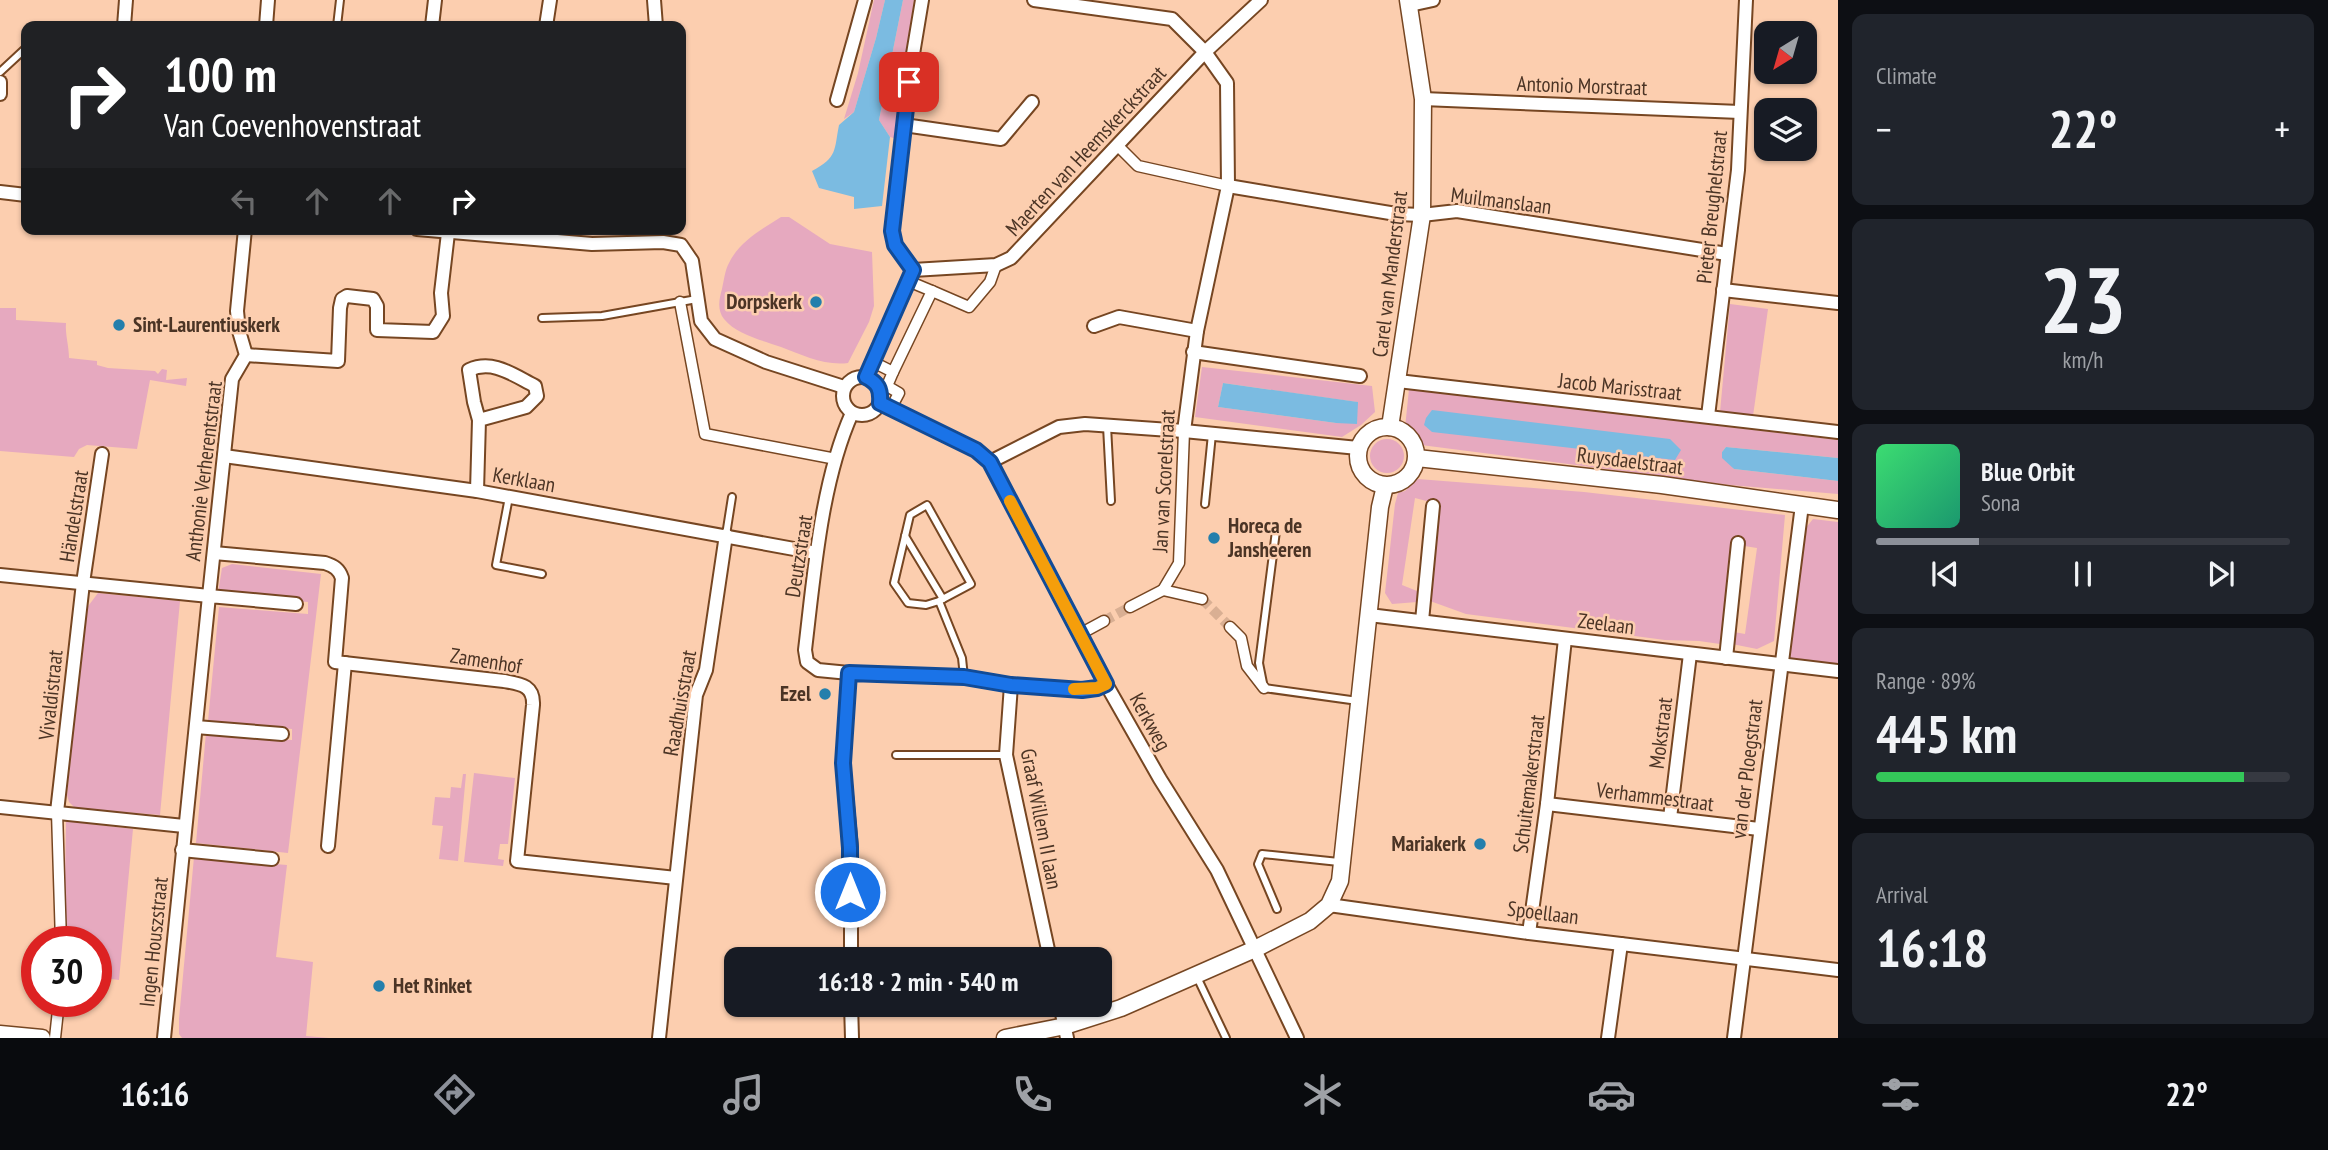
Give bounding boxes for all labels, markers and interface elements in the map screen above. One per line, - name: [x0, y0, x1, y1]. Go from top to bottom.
- north arrow: [1754, 21, 1816, 84]
- map controls: [1754, 21, 1817, 161]
- text: 100 m: [164, 42, 277, 106]
- icon: right: [49, 49, 140, 140]
- pin: [879, 52, 939, 112]
- street label: Maerten van Heemskerckstraat: [1000, 60, 1172, 241]
- text: Climate: [1876, 61, 1937, 90]
- icon: arrive: [890, 63, 928, 101]
- street label: Antonio Morstraat: [1516, 70, 1648, 101]
- text: 22°: [2049, 95, 2117, 162]
- button: layers: [1754, 98, 1817, 161]
- text: Van Coevenhovenstraat: [164, 104, 421, 146]
- text: −: [1876, 104, 1892, 153]
- text: +: [2274, 104, 2290, 153]
- street label: Pieter Breughelstraat: [1690, 129, 1733, 285]
- street label: Muilmanslaan: [1449, 181, 1553, 220]
- icon: left: [225, 182, 263, 220]
- icon: ahead: [298, 182, 336, 220]
- icon: ahead: [371, 182, 409, 220]
- icon: right: [444, 182, 482, 220]
- street label: Carel van Manderstraat: [1366, 189, 1413, 359]
- text: 23: [2040, 240, 2127, 358]
- place label: Dorpskerk: [726, 288, 802, 315]
- marker: Dorpskerk: [808, 294, 824, 310]
- place label: Sint-Laurentiuskerk: [133, 311, 280, 338]
- marker: Sint-Laurentiuskerk: [111, 317, 127, 333]
- text: km/h: [2063, 345, 2103, 374]
- street label: Jacob Marisstraat: [1556, 367, 1683, 406]
- street label: Anthonie Verherentstraat: [179, 379, 228, 563]
- street label: Jan van Scorelstraat: [1146, 409, 1181, 554]
- street label: Ruysdaelstraat: [1576, 441, 1685, 480]
- text: Blue Orbit: [1981, 455, 2075, 488]
- street label: Kerklaan: [491, 461, 557, 498]
- street label: Händelstraat: [53, 468, 94, 564]
- text: Sona: [1981, 488, 2020, 517]
- street label: Deutzstraat: [779, 512, 818, 599]
- place label: Horeca de Jansheeren: [1227, 512, 1312, 563]
- marker: Horeca de Jansheeren: [1206, 530, 1222, 546]
- icon: previous: [1926, 555, 1964, 593]
- icon: pause: [2064, 555, 2102, 593]
- icon: next: [2202, 555, 2240, 593]
- street label: Zeelaan: [1576, 607, 1636, 640]
- street label: Zamenhof: [448, 642, 525, 680]
- street label: Vivaldistraat: [32, 648, 69, 742]
- street label: Raadhuisstraat: [657, 648, 702, 758]
- text: Range · 89%: [1876, 666, 1976, 695]
- place label: Ezel: [780, 680, 812, 707]
- marker: Ezel: [817, 686, 833, 702]
- street label: Kerkweg: [1124, 688, 1177, 755]
- street label: Mokstraat: [1643, 695, 1678, 770]
- street label: van der Ploegstraat: [1725, 697, 1768, 840]
- text: 445 km: [1876, 700, 2017, 767]
- street label: Schuitemakerstraat: [1507, 713, 1550, 855]
- street label: Graaf Willem II laan: [1015, 746, 1068, 892]
- street label: Verhammestraat: [1594, 776, 1715, 817]
- place label: Mariakerk: [1392, 830, 1466, 857]
- marker: Mariakerk: [1472, 836, 1488, 852]
- position arrow: [813, 855, 887, 929]
- street label: Ingen Houszstraat: [133, 875, 174, 1008]
- text: Arrival: [1876, 880, 1928, 909]
- street label: Spoellaan: [1506, 895, 1580, 930]
- text: 16:18: [1876, 914, 1988, 981]
- speed limit sign: 30: [21, 926, 112, 1017]
- text: 16:18 · 2 min · 540 m: [818, 965, 1018, 998]
- place label: Het Rinket: [393, 972, 472, 999]
- marker: Het Rinket: [371, 978, 387, 994]
- icon: directions: [430, 1070, 479, 1119]
- icon: music: [719, 1070, 768, 1119]
- icon: phone: [1008, 1070, 1057, 1119]
- icon: climate: [1298, 1070, 1347, 1119]
- icon: car: [1587, 1070, 1636, 1119]
- icon: filters: [1876, 1070, 1925, 1119]
- text: 16:16: [120, 1073, 189, 1115]
- text: 22°: [2166, 1073, 2208, 1115]

